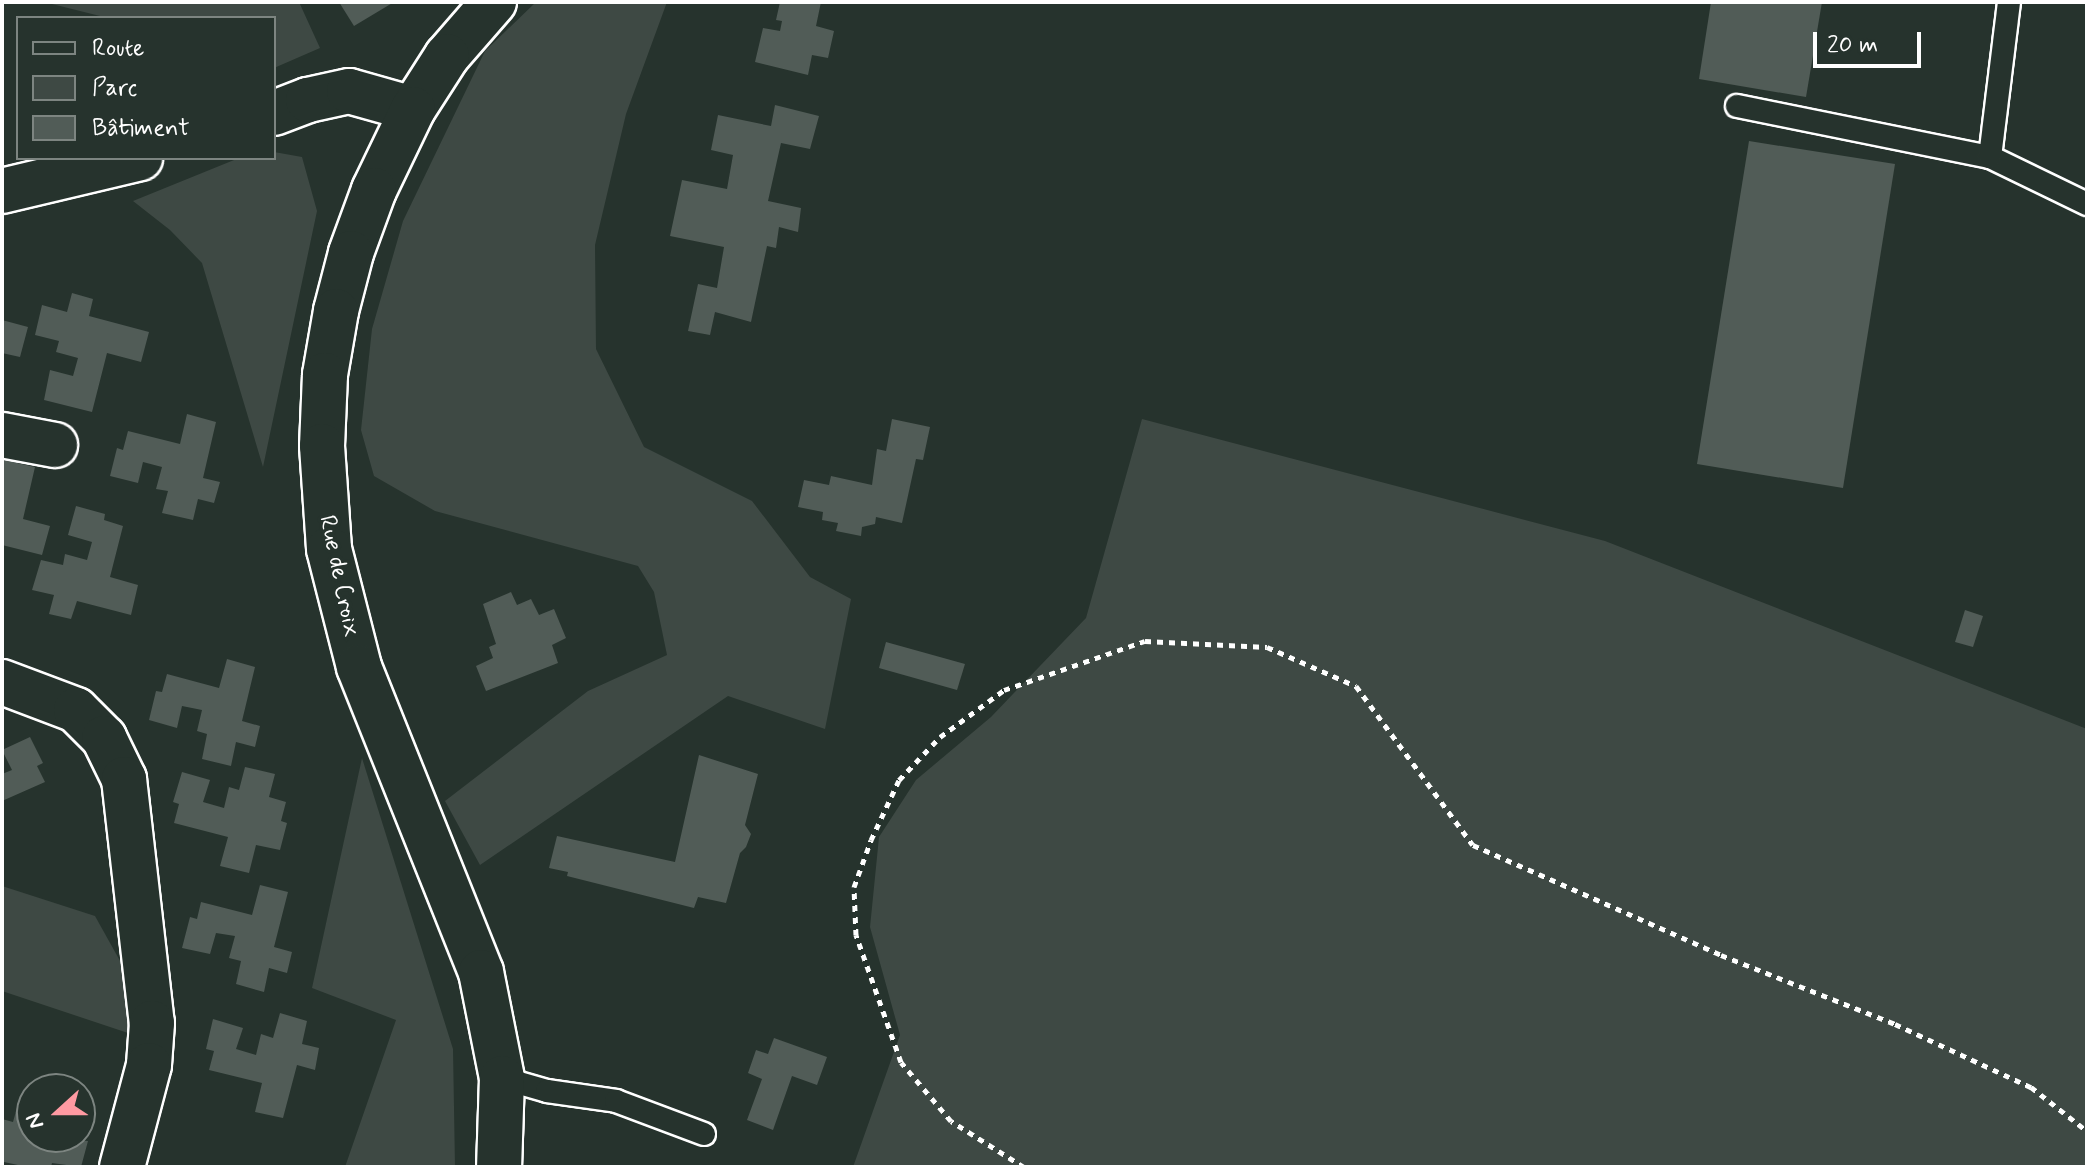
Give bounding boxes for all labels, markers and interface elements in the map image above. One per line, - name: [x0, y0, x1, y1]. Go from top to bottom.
- legend: [16, 16, 276, 160]
- scale bar: [1817, 16, 1925, 66]
- text: 20 m: [1827, 30, 1878, 61]
- text: Route: [92, 33, 144, 64]
- text: Parc: [92, 73, 137, 104]
- text: Bâtiment: [92, 113, 190, 144]
- street label: Rue de Croix: [312, 511, 366, 641]
- north arrow: [16, 1073, 96, 1153]
- text: N: [20, 1109, 51, 1133]

